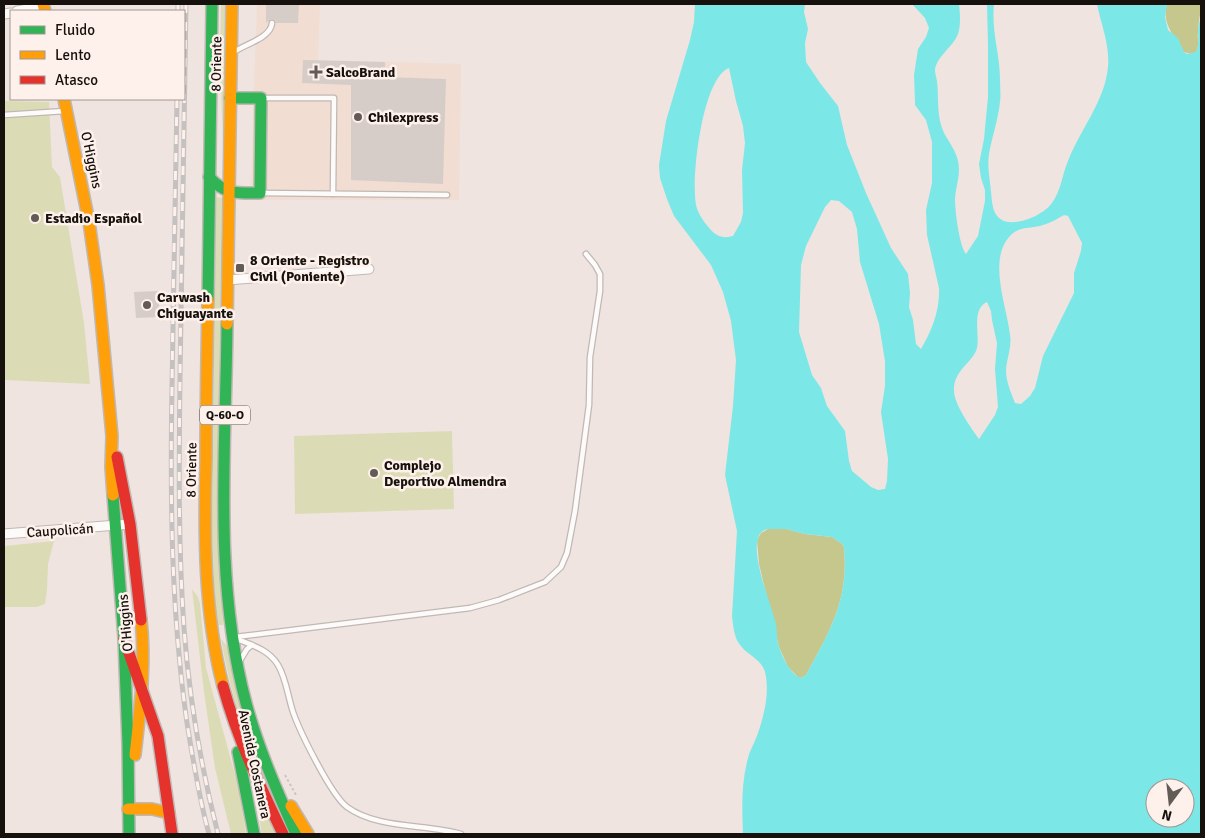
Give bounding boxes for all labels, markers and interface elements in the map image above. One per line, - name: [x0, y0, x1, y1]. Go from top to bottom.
- legend: [10, 10, 185, 100]
- text: Fluido: [55, 21, 95, 39]
- street label: 8 Oriente: [208, 36, 225, 92]
- text: Lento: [55, 46, 91, 64]
- place label: SalcoBrand: [326, 64, 396, 81]
- marker: SalcoBrand: [310, 66, 322, 78]
- text: Atasco: [55, 71, 98, 89]
- place label: Chilexpress: [368, 109, 438, 126]
- marker: Chilexpress: [352, 111, 364, 123]
- street label: O'Higgins: [77, 130, 106, 190]
- place label: Estadio Español: [45, 210, 143, 227]
- marker: Estadio Español: [29, 212, 41, 224]
- place label: 8 Oriente - Registro Civil (Poniente): [250, 252, 369, 285]
- marker: 8 Oriente - Registro Civil (Poniente): [234, 262, 246, 274]
- place label: Carwash Chiguayante: [157, 289, 233, 322]
- marker: Carwash Chiguayante: [141, 299, 153, 311]
- road number: Q-60-O: [200, 406, 250, 424]
- street label: 8 Oriente: [183, 442, 200, 498]
- place label: Complejo Deportivo Almendra: [384, 457, 507, 490]
- marker: Complejo Deportivo Almendra: [368, 467, 380, 479]
- street label: Caupolicán: [26, 520, 94, 541]
- street label: O'Higgins: [115, 594, 136, 652]
- street label: Avenida Costanera: [235, 708, 274, 820]
- north arrow: [1145, 778, 1195, 828]
- text: N: [1160, 806, 1174, 825]

